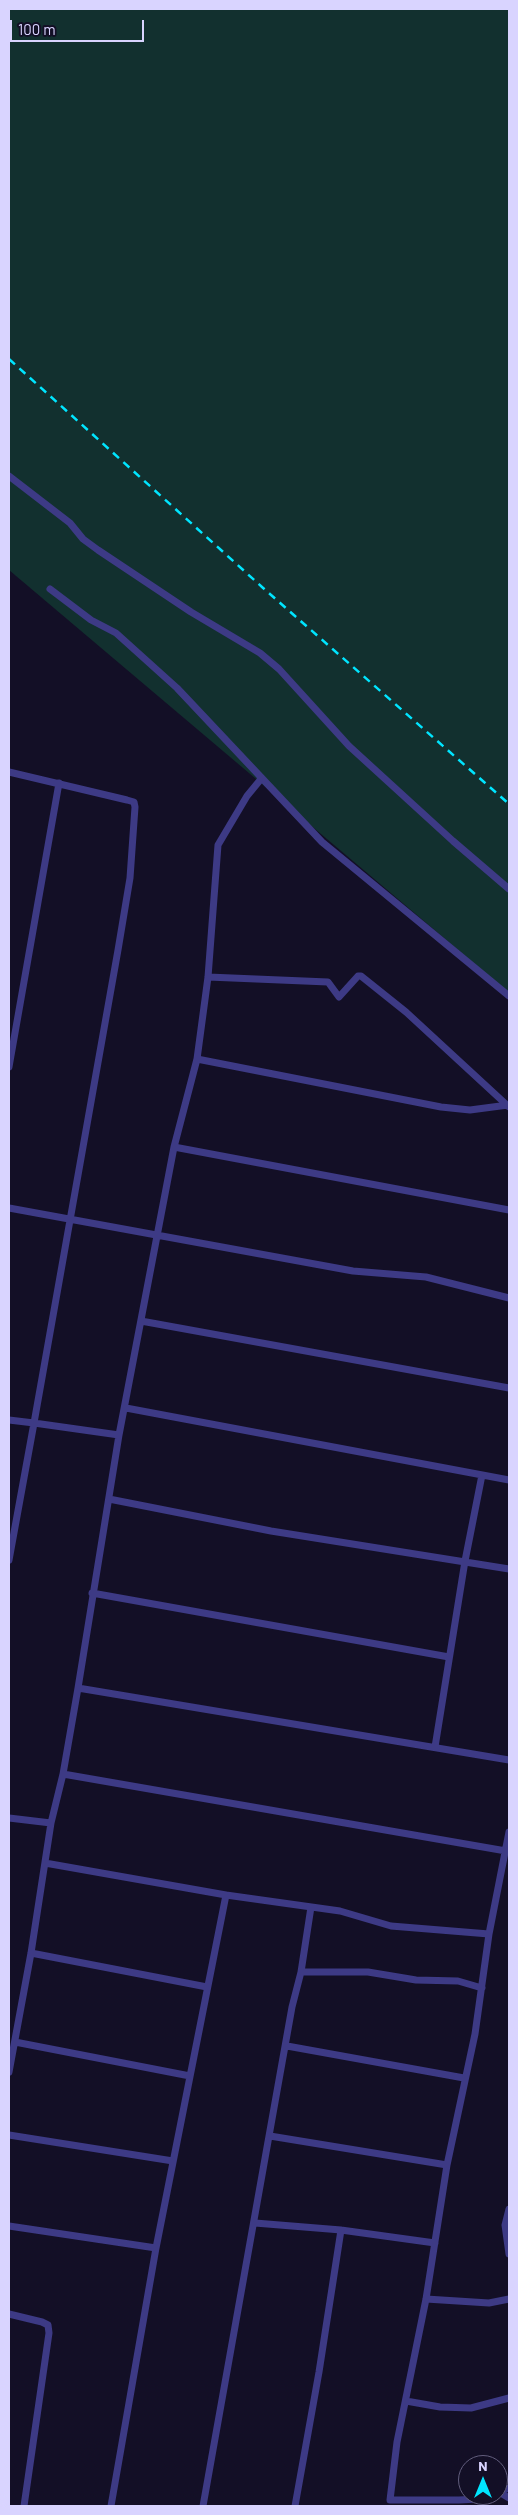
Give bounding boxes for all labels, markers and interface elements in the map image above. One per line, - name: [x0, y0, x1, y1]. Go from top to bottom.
- scale bar: [12, 10, 146, 42]
- text: 100 m: [18, 20, 56, 38]
- north arrow: [458, 2455, 508, 2505]
- text: N: [478, 2457, 488, 2474]

